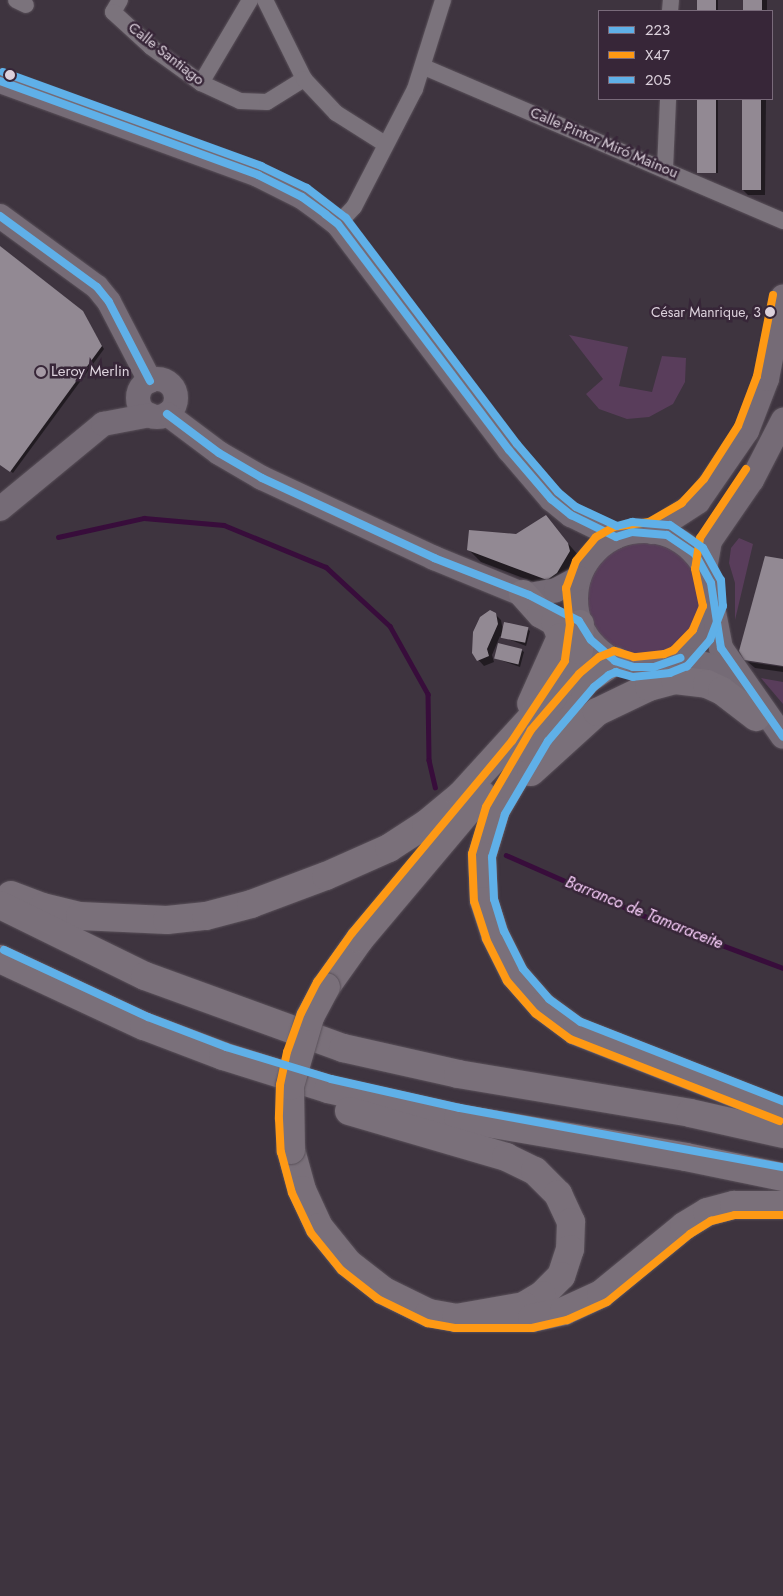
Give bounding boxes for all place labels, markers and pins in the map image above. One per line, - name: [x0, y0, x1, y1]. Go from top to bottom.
- unlabelled marker: [5, 70, 15, 80]
- place label: César Manrique, 3: [651, 304, 761, 320]
- marker: César Manrique, 3: [765, 307, 775, 317]
- place label: Leroy Merlin: [51, 363, 130, 381]
- marker: Leroy Merlin: [35, 366, 47, 378]

